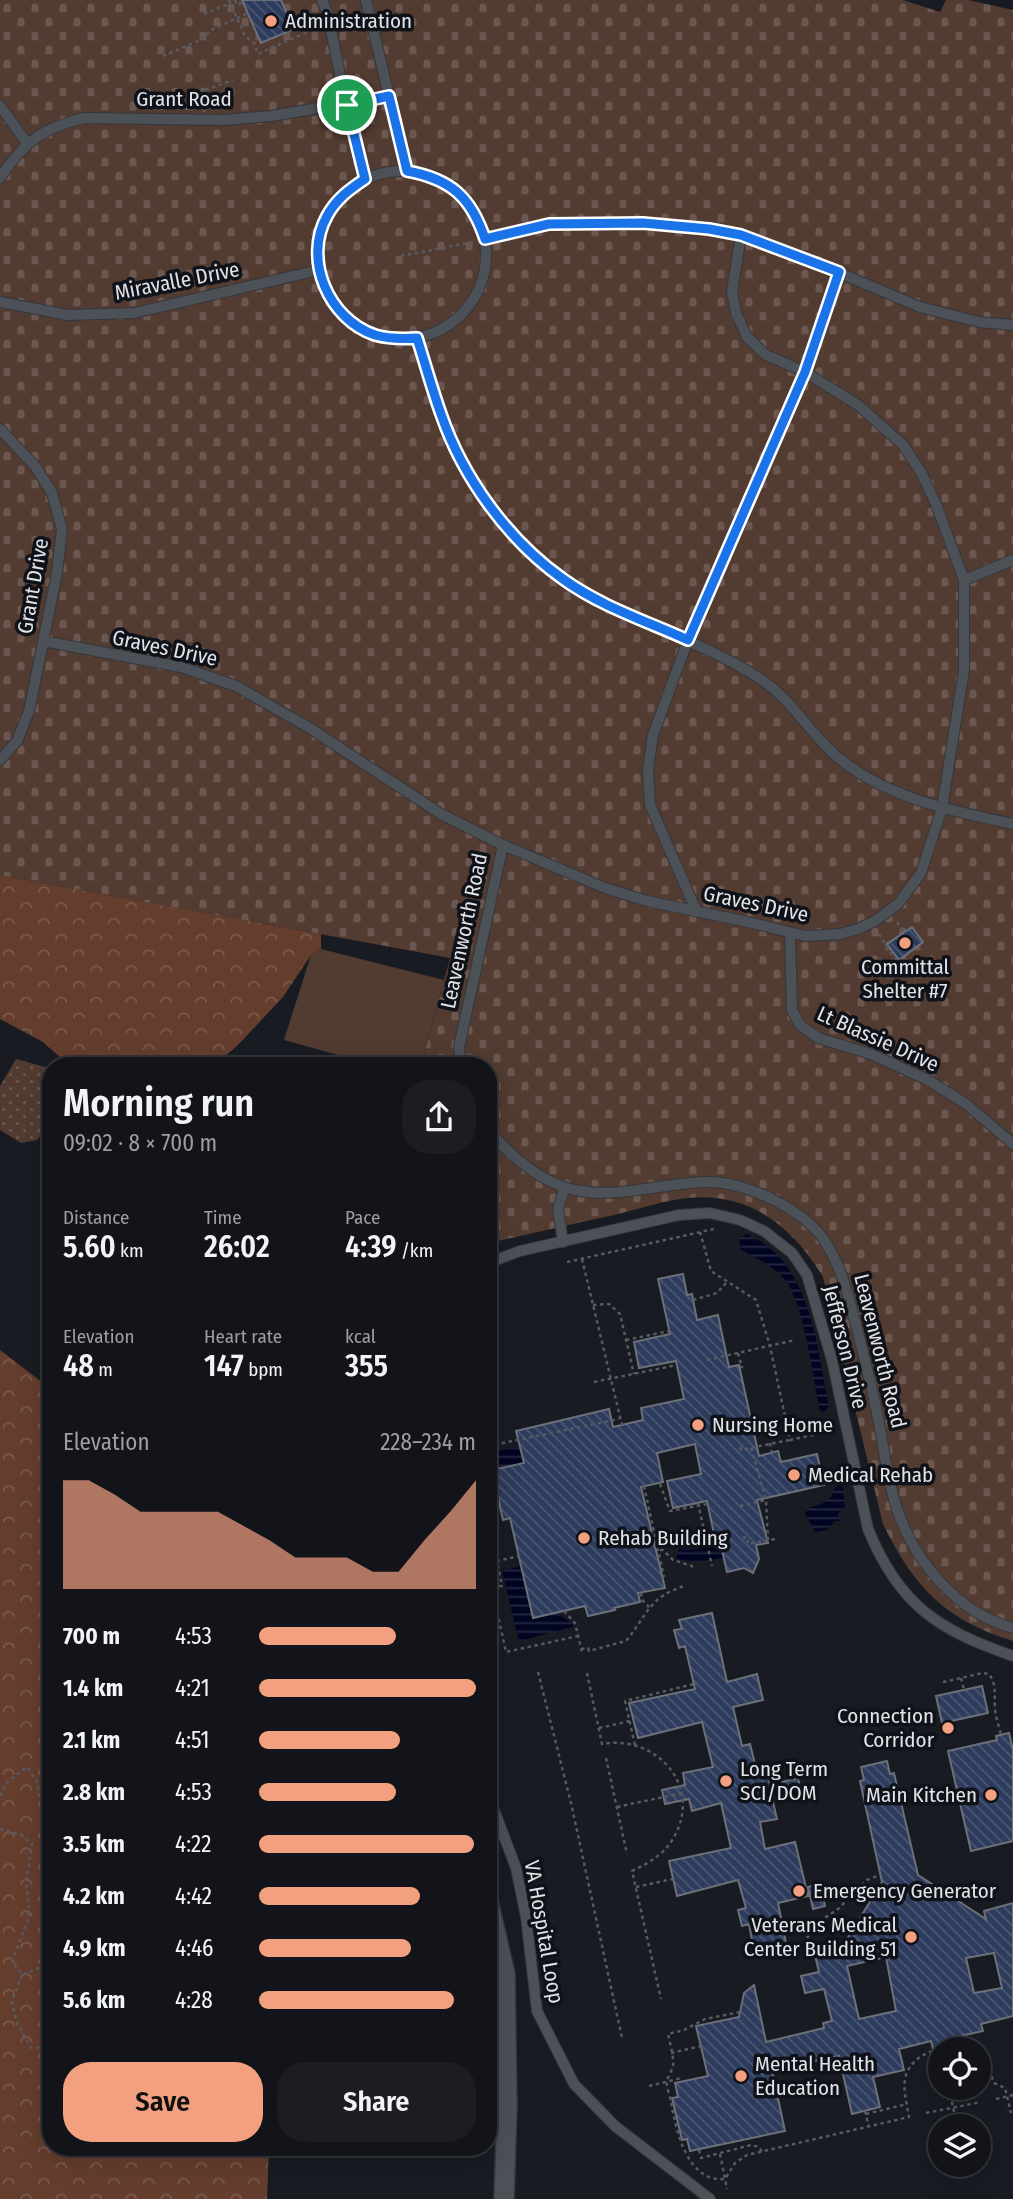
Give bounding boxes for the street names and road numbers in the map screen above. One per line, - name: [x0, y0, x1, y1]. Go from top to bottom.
- street label: Grant Road: [136, 86, 232, 112]
- street label: Miravalle Drive: [112, 256, 242, 306]
- street label: Grant Drive: [12, 536, 54, 636]
- street label: Graves Drive: [110, 624, 220, 672]
- street label: Leavenworth Road: [435, 851, 493, 1011]
- street label: Graves Drive: [701, 880, 811, 928]
- street label: Lt Blassie Drive: [813, 1001, 943, 1077]
- street label: Leavenworth Road: [848, 1271, 912, 1431]
- street label: Jefferson Drive: [817, 1282, 873, 1412]
- street label: VA Hospital Loop: [519, 1858, 569, 2006]

